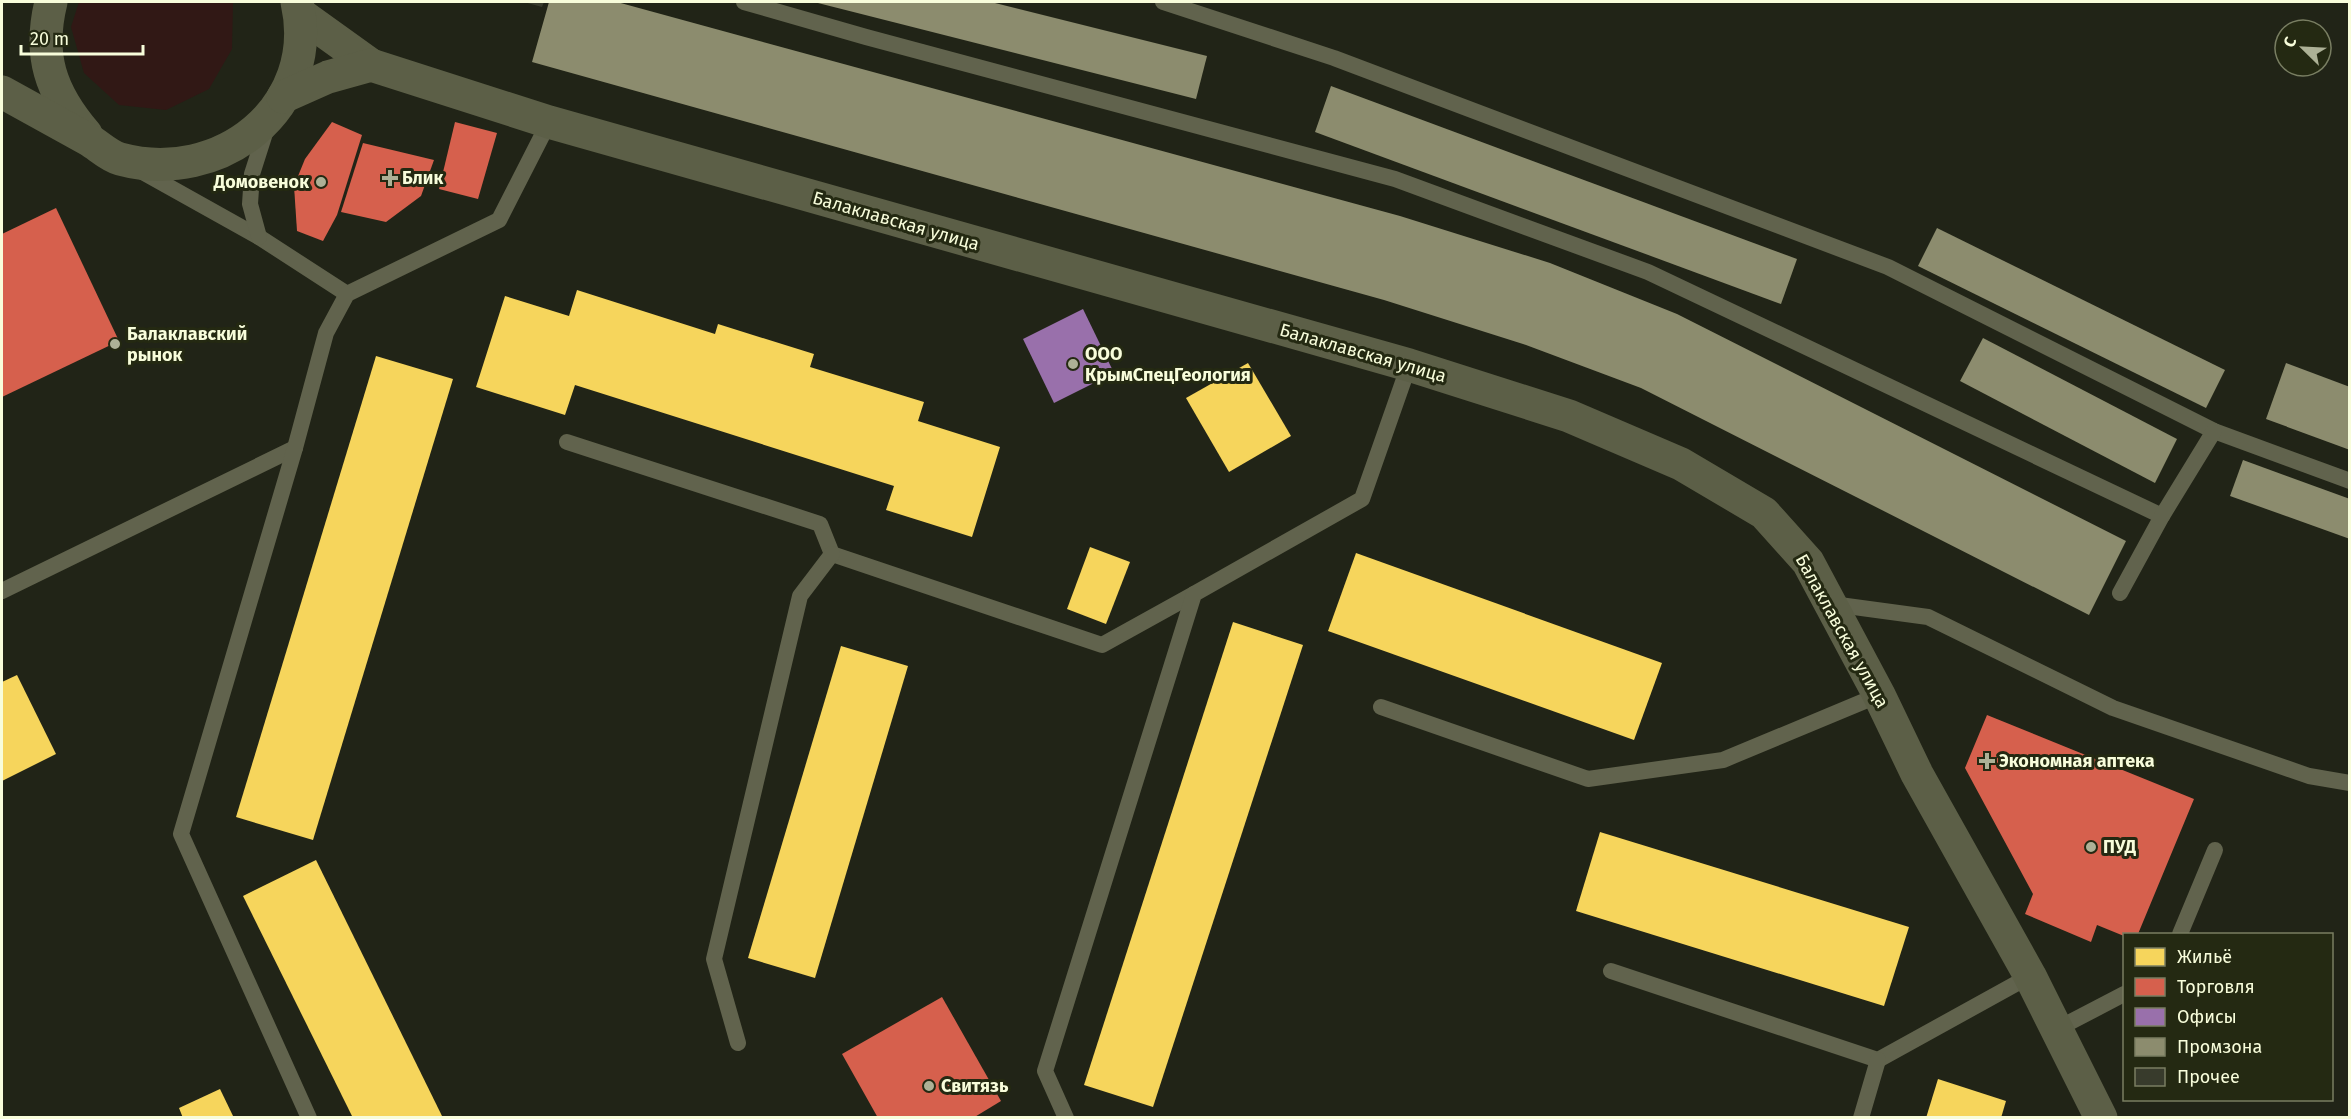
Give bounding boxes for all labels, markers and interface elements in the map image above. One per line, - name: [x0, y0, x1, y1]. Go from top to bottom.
- scale bar: [21, 18, 142, 56]
- north arrow: [2273, 18, 2333, 78]
- text: 20 m: [30, 28, 69, 50]
- text: С: [2279, 33, 2301, 50]
- place label: Блик: [402, 167, 443, 189]
- place label: Домовенок: [213, 171, 309, 193]
- marker: Блик: [383, 171, 397, 185]
- marker: Домовенок: [314, 175, 328, 189]
- street label: Балаклавская улица: [810, 187, 982, 255]
- street label: Балаклавская улица: [1277, 319, 1449, 387]
- place label: Балаклавский рынок: [127, 323, 247, 366]
- marker: Балаклавский рынок: [108, 337, 122, 351]
- place label: ООО КрымСпецГеология: [1085, 343, 1251, 386]
- marker: ООО КрымСпецГеология: [1066, 357, 1080, 371]
- street label: Балаклавская улица: [1791, 550, 1893, 712]
- place label: Экономная аптека: [1999, 750, 2155, 772]
- marker: Экономная аптека: [1980, 754, 1994, 768]
- place label: ПУД: [2103, 836, 2137, 858]
- marker: ПУД: [2084, 840, 2098, 854]
- legend: [2123, 933, 2333, 1101]
- text: Жильё: [2177, 946, 2232, 968]
- text: Торговля: [2177, 976, 2255, 998]
- text: Офисы: [2177, 1006, 2237, 1028]
- text: Промзона: [2177, 1036, 2262, 1058]
- text: Прочее: [2177, 1066, 2240, 1088]
- place label: Свитязь: [941, 1075, 1009, 1097]
- marker: Свитязь: [922, 1079, 936, 1093]

